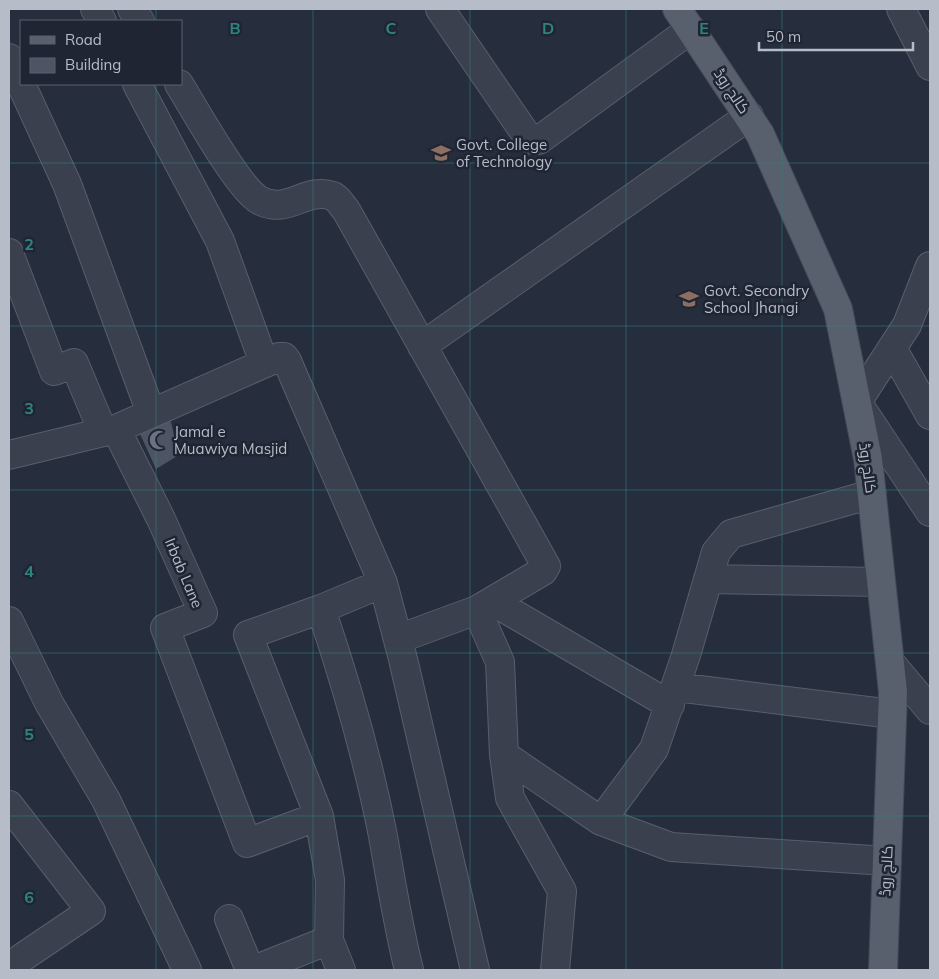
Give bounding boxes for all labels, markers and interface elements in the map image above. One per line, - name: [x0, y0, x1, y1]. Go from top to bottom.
- text: B: [229, 18, 241, 38]
- text: C: [386, 18, 397, 38]
- text: D: [542, 18, 554, 38]
- text: E: [699, 18, 709, 38]
- legend: [20, 20, 182, 85]
- scale bar: [759, 20, 913, 52]
- text: 50 m: [766, 27, 801, 46]
- text: Road: [65, 30, 102, 49]
- text: Building: [65, 55, 121, 74]
- street label: کالج روڈ: [708, 65, 754, 118]
- place label: Govt. College of Technology: [456, 135, 552, 171]
- school or university icon: Govt. College of Technology: [430, 142, 452, 164]
- text: 2: [24, 234, 34, 254]
- place label: Govt. Secondry School Jhangi: [704, 281, 809, 317]
- school or university icon: Govt. Secondry School Jhangi: [678, 288, 700, 310]
- text: 3: [24, 398, 34, 418]
- place label: Jamal e Muawiya Masjid: [174, 422, 287, 458]
- mosque icon: Jamal e Muawiya Masjid: [148, 429, 170, 451]
- street label: کالج روڈ: [853, 442, 881, 495]
- street label: Irbab Lane: [161, 535, 207, 611]
- text: 4: [24, 561, 34, 581]
- text: 5: [24, 724, 34, 744]
- street label: کالج روڈ: [875, 845, 899, 897]
- text: 6: [24, 887, 34, 907]

